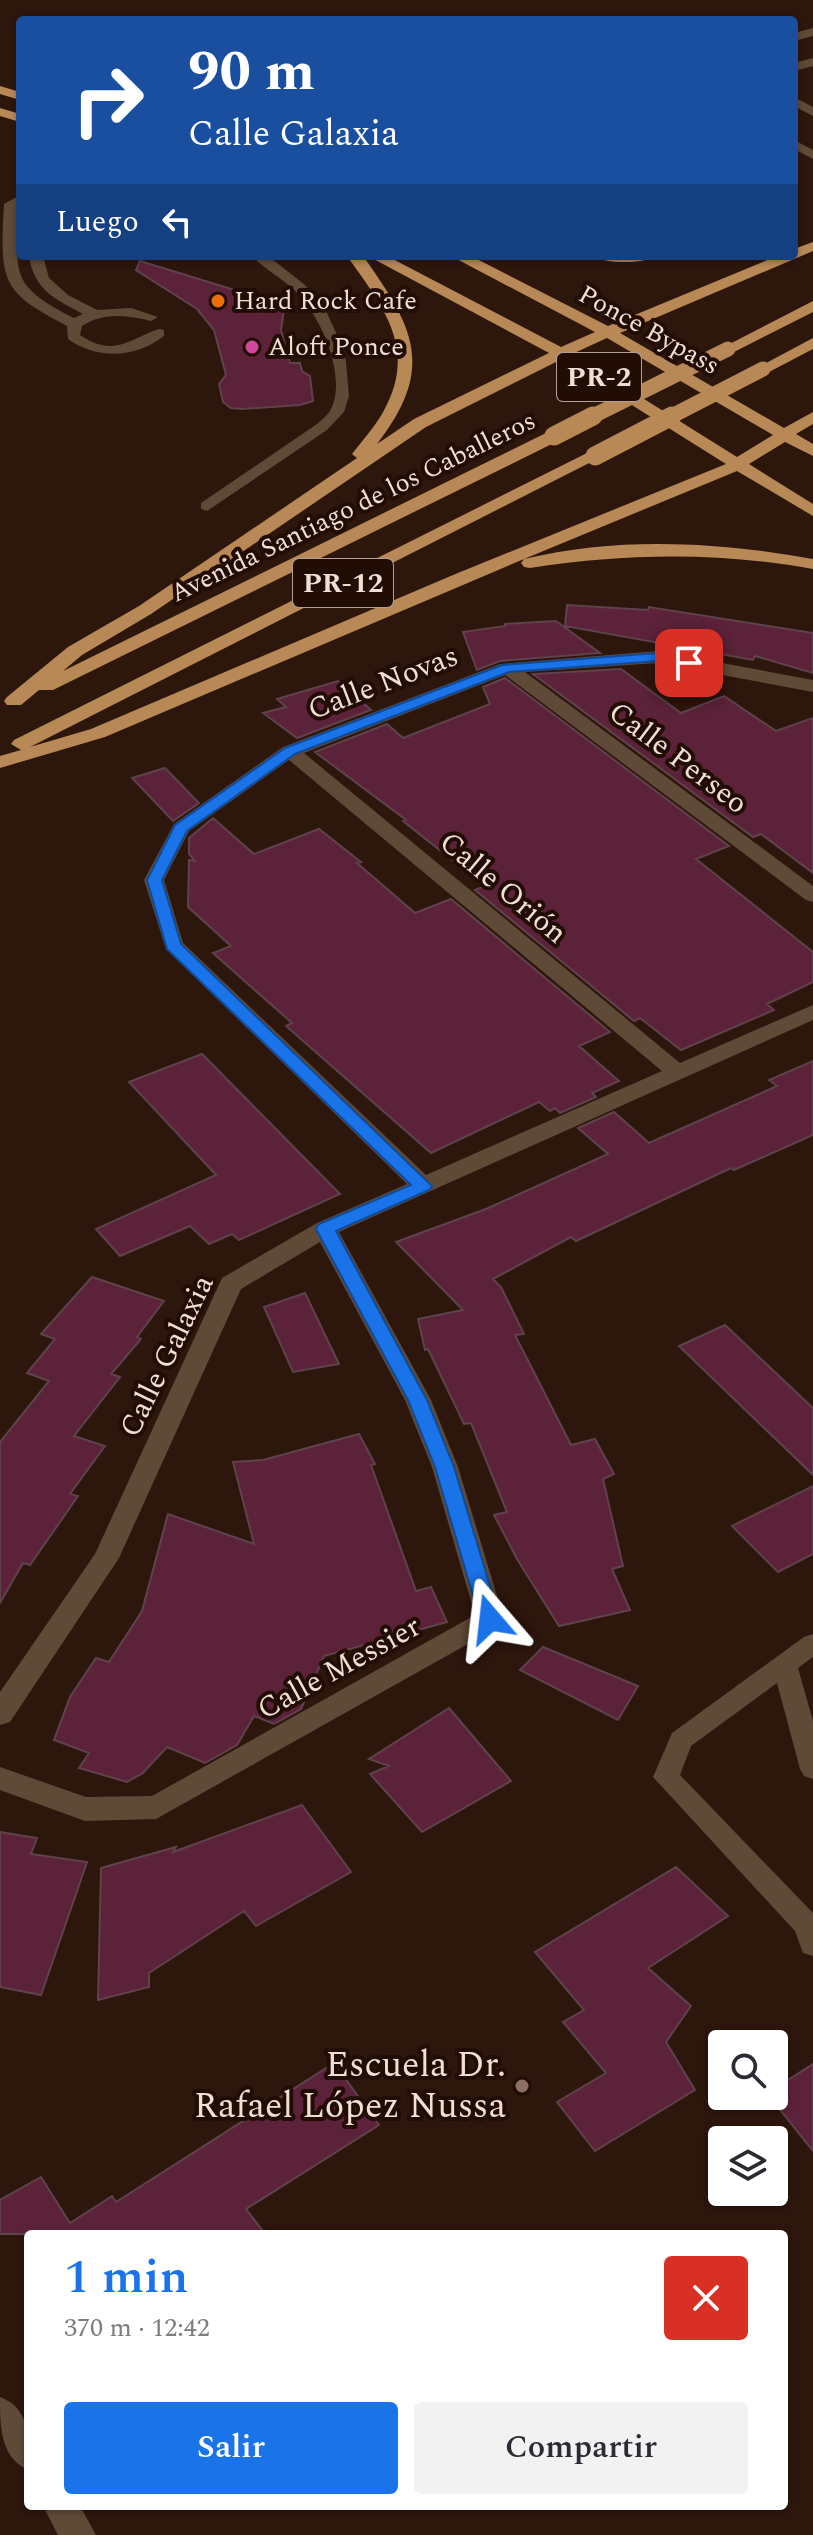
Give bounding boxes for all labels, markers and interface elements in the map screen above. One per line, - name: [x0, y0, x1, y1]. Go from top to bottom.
- text: 90 m: [188, 30, 315, 115]
- icon: right: [56, 48, 160, 152]
- text: Calle Galaxia: [188, 107, 399, 162]
- text: Luego: [56, 199, 139, 245]
- icon: left: [155, 200, 199, 244]
- street label: Ponce Bypass: [571, 275, 727, 385]
- place label: Hard Rock Cafe: [234, 281, 417, 321]
- marker: Hard Rock Cafe: [209, 292, 227, 310]
- place label: Aloft Ponce: [268, 327, 404, 367]
- marker: Aloft Ponce: [243, 338, 261, 356]
- road number: PR-2: [557, 353, 641, 401]
- street label: Avenida Santiago de los Caballeros: [163, 401, 543, 613]
- road number: PR-12: [293, 559, 393, 607]
- pin: [655, 629, 723, 697]
- street label: Calle Novas: [301, 633, 465, 733]
- icon: arrive: [667, 641, 711, 685]
- street label: Calle Perseo: [598, 690, 758, 826]
- street label: Calle Orión: [429, 821, 577, 955]
- street label: Calle Galaxia: [108, 1267, 226, 1445]
- position arrow: [448, 1577, 532, 1661]
- street label: Calle Messier: [249, 1604, 429, 1732]
- map controls: [708, 2030, 788, 2206]
- button: search: [708, 2030, 788, 2110]
- place label: Escuela Dr. Rafael López Nussa: [194, 2038, 506, 2134]
- marker: Escuela Dr. Rafael López Nussa: [513, 2077, 531, 2095]
- button: layers: [708, 2126, 788, 2206]
- text: 1 min: [64, 2241, 189, 2314]
- button: close: [664, 2256, 748, 2340]
- text: 370 m · 12:42: [64, 2308, 210, 2348]
- button: Salir: [64, 2402, 398, 2494]
- button: Compartir: [414, 2402, 748, 2494]

